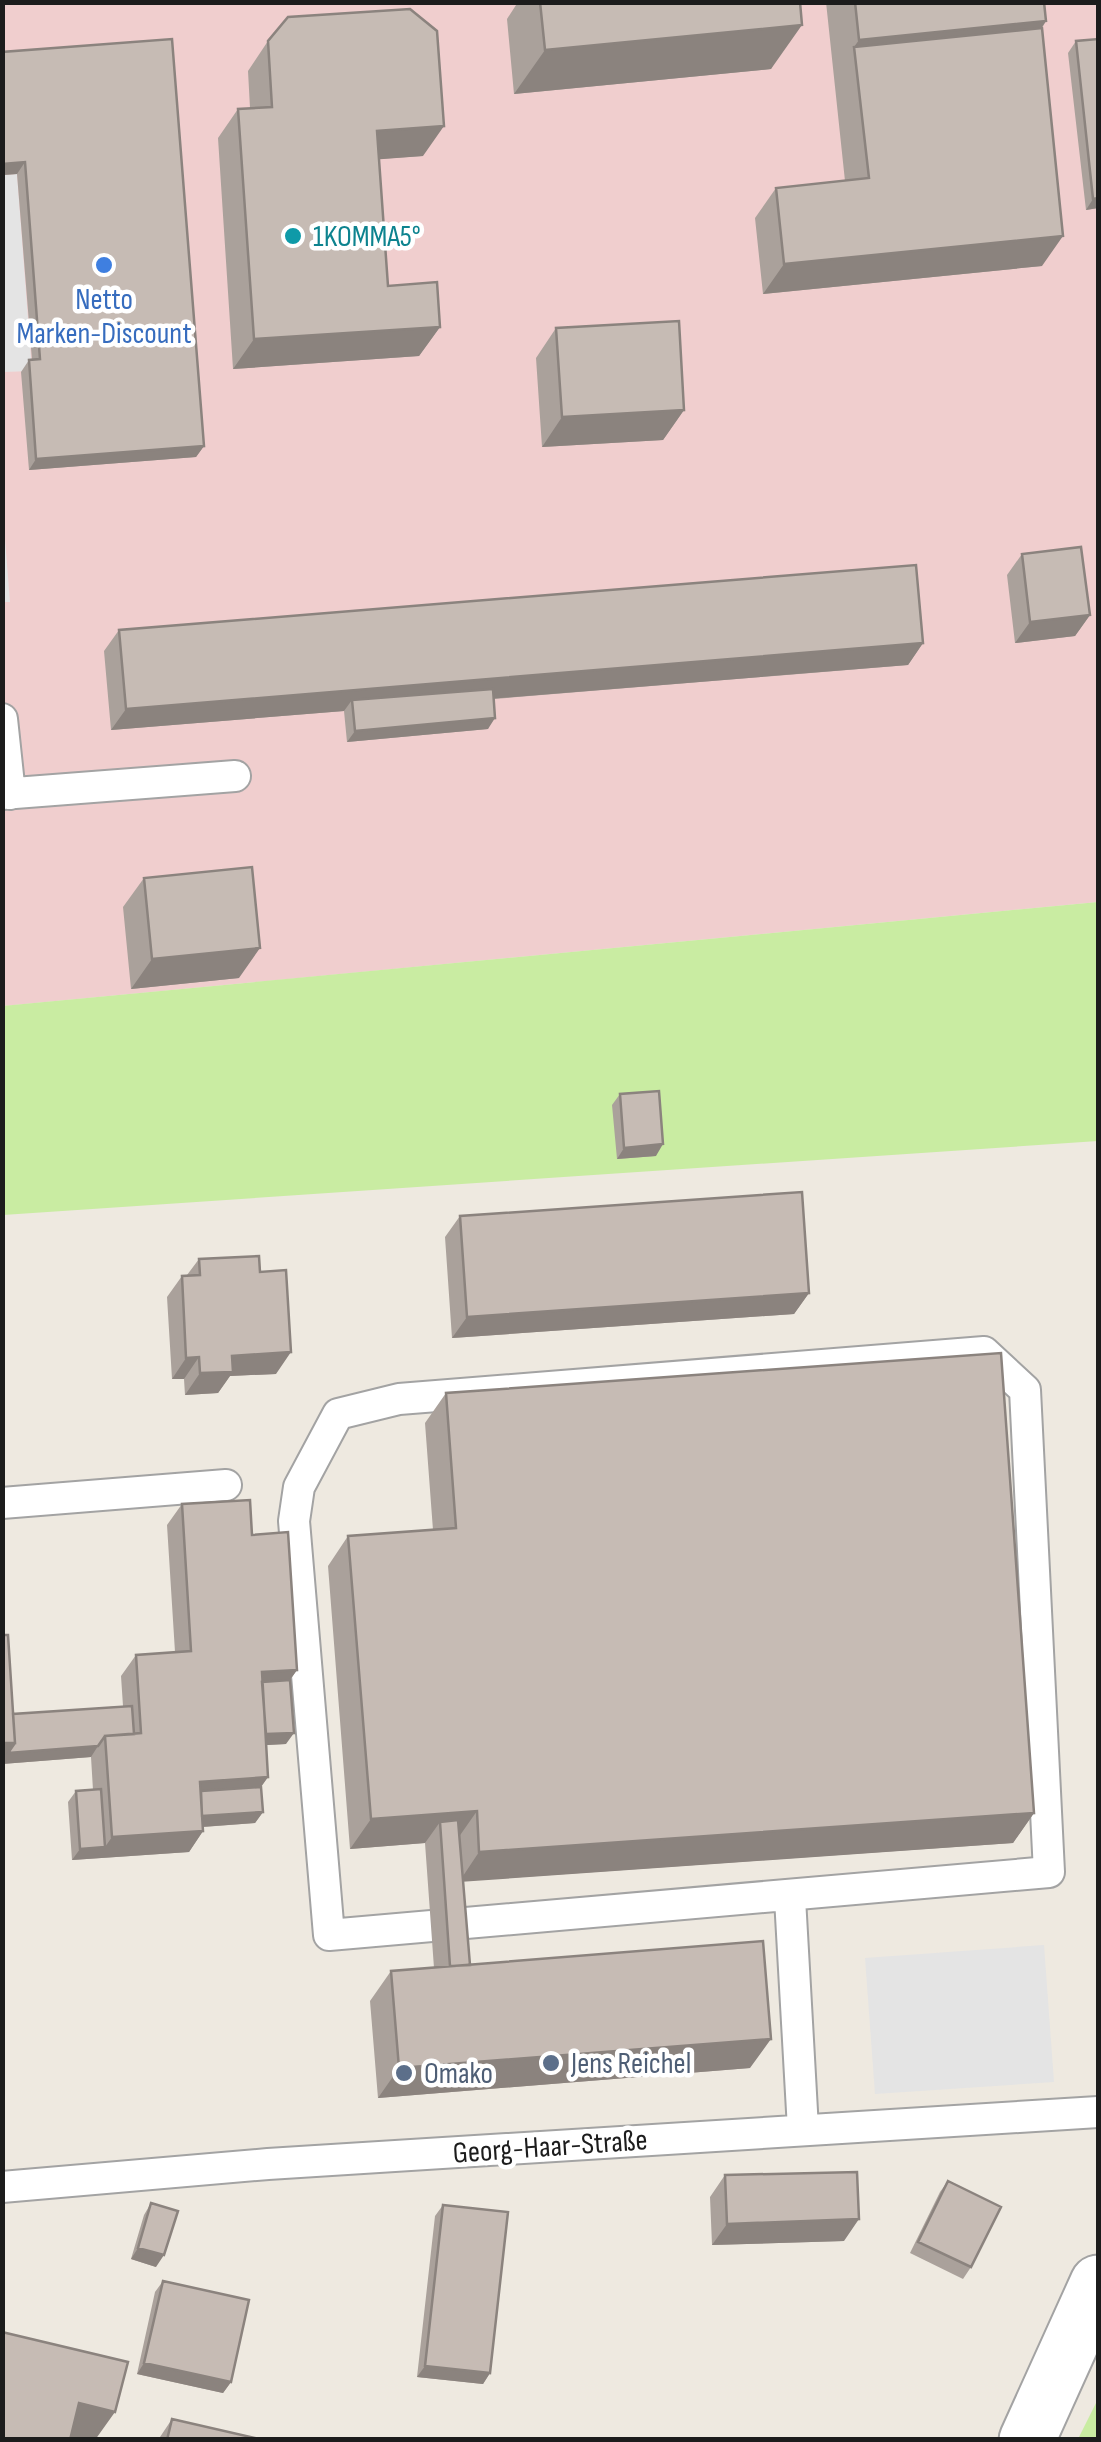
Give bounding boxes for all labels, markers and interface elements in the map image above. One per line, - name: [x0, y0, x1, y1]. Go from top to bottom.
- place label: 1KOMMA5°: [313, 219, 421, 255]
- marker: 1KOMMA5°: [282, 225, 304, 247]
- marker: Netto Marken-Discount: [93, 254, 115, 276]
- place label: Netto Marken-Discount: [16, 282, 192, 352]
- place label: Jens Reichel: [570, 2046, 691, 2082]
- marker: Jens Reichel: [540, 2052, 562, 2074]
- place label: Omako: [424, 2056, 493, 2092]
- marker: Omako: [393, 2062, 415, 2084]
- street label: Georg-Haar-Straße: [452, 2122, 649, 2172]

